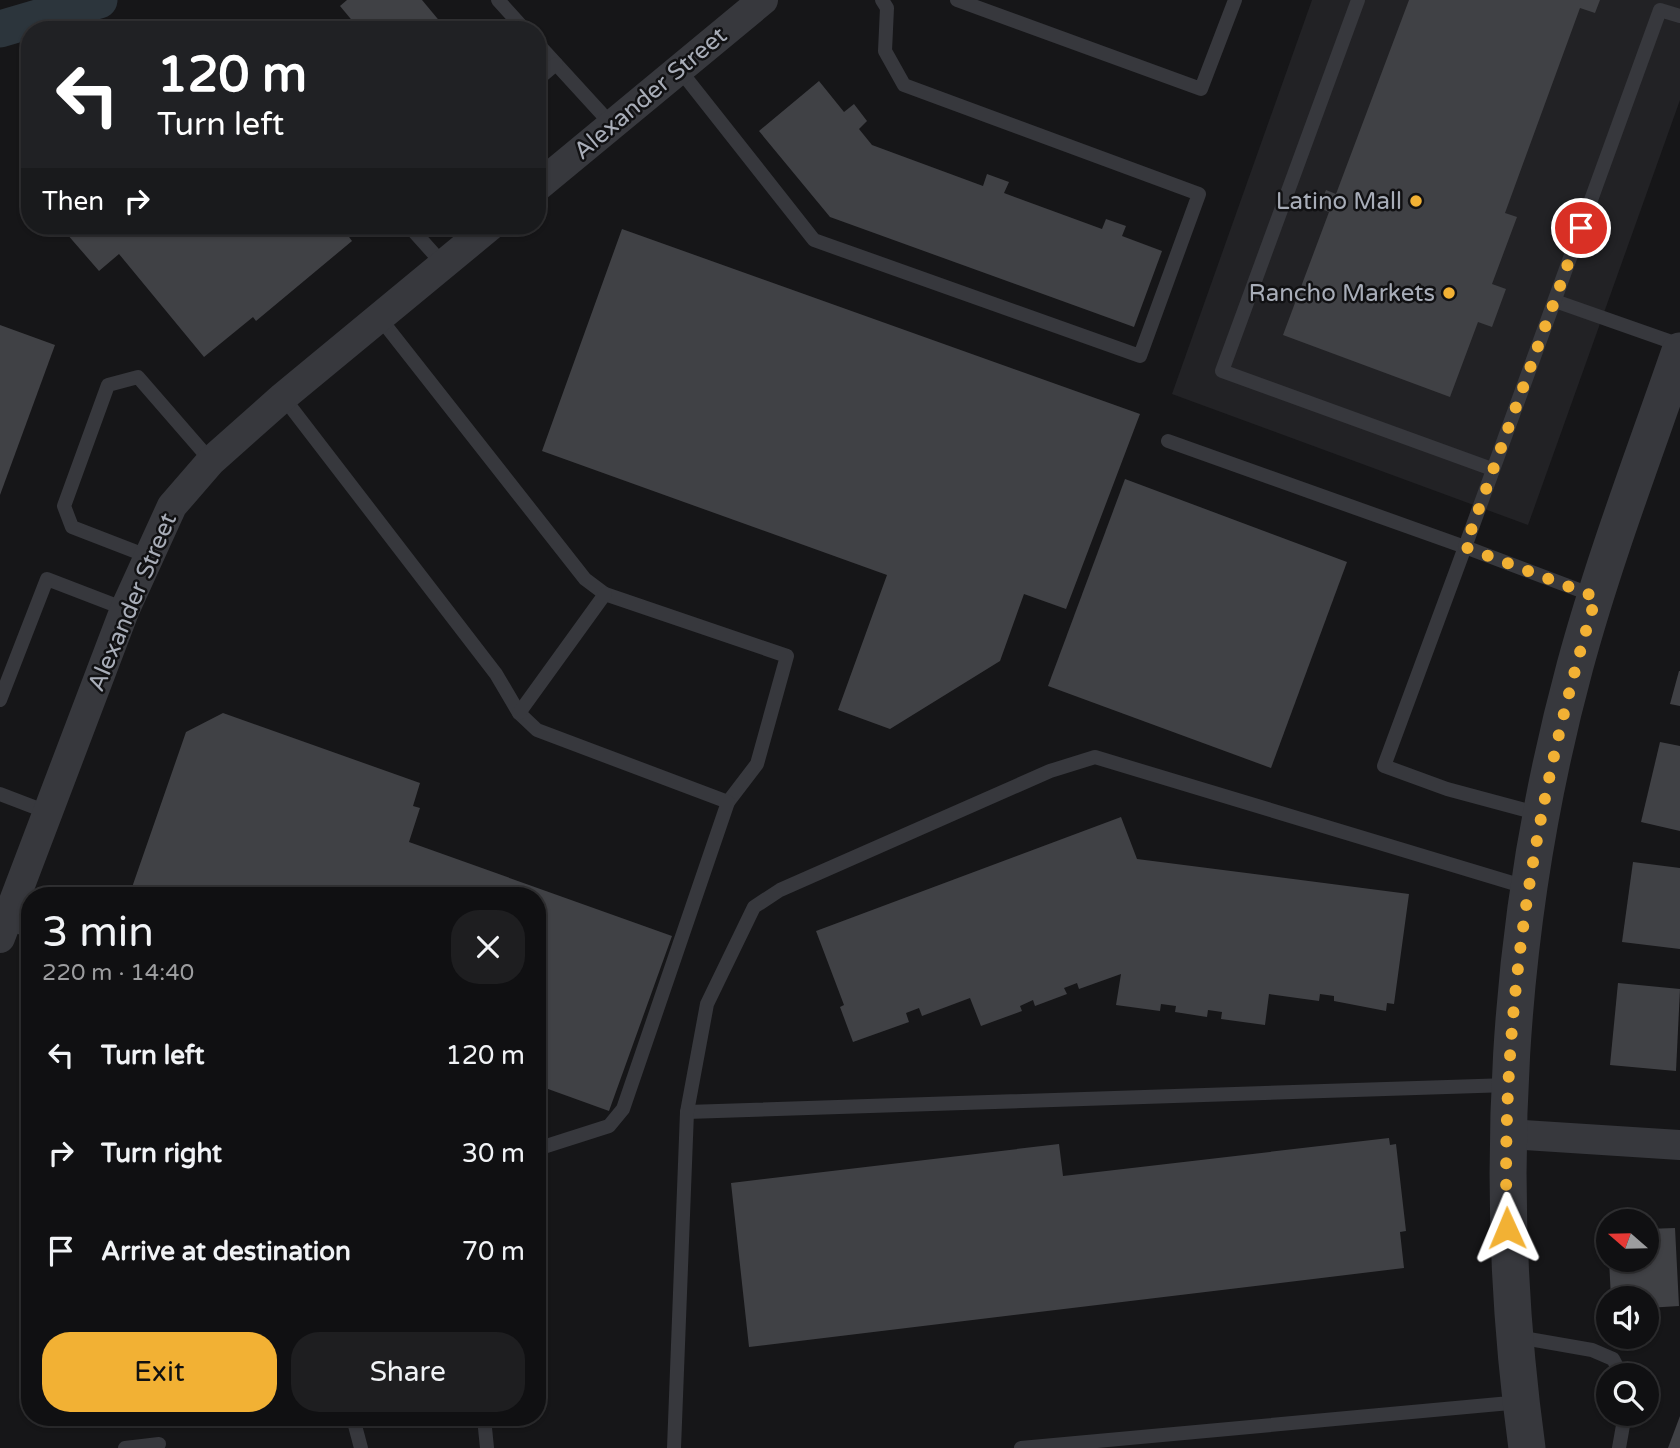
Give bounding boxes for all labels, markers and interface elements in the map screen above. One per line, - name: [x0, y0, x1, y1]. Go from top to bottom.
- street label: Alexander Street: [568, 21, 733, 166]
- text: 120 m: [157, 46, 307, 105]
- icon: left: [42, 49, 133, 140]
- text: Turn left: [157, 106, 284, 144]
- icon: right: [118, 182, 156, 220]
- text: Then: [42, 186, 104, 217]
- place label: Latino Mall: [1276, 187, 1402, 216]
- marker: Latino Mall: [1408, 193, 1424, 209]
- pin: [1551, 198, 1611, 258]
- icon: arrive: [1562, 209, 1600, 247]
- place label: Rancho Markets: [1249, 279, 1435, 308]
- marker: Rancho Markets: [1441, 285, 1457, 301]
- street label: Alexander Street: [82, 509, 183, 696]
- text: 3 min: [42, 907, 154, 958]
- button: close: [451, 910, 525, 984]
- text: 220 m · 14:40: [42, 959, 194, 987]
- icon: left: [42, 1036, 80, 1074]
- text: Turn left: [101, 1040, 204, 1071]
- text: 120 m: [445, 1040, 525, 1071]
- icon: right: [42, 1134, 80, 1172]
- text: Turn right: [101, 1138, 222, 1169]
- text: 30 m: [462, 1138, 525, 1169]
- position arrow: [1470, 1191, 1544, 1265]
- north arrow: [1596, 1209, 1659, 1272]
- map controls: [1596, 1209, 1659, 1426]
- icon: arrive: [42, 1232, 80, 1270]
- text: Arrive at destination: [101, 1236, 351, 1267]
- text: 70 m: [462, 1236, 525, 1267]
- button: sound: [1596, 1286, 1659, 1349]
- button: Exit: [42, 1332, 277, 1412]
- button: Share: [291, 1332, 525, 1412]
- button: search: [1596, 1363, 1659, 1426]

